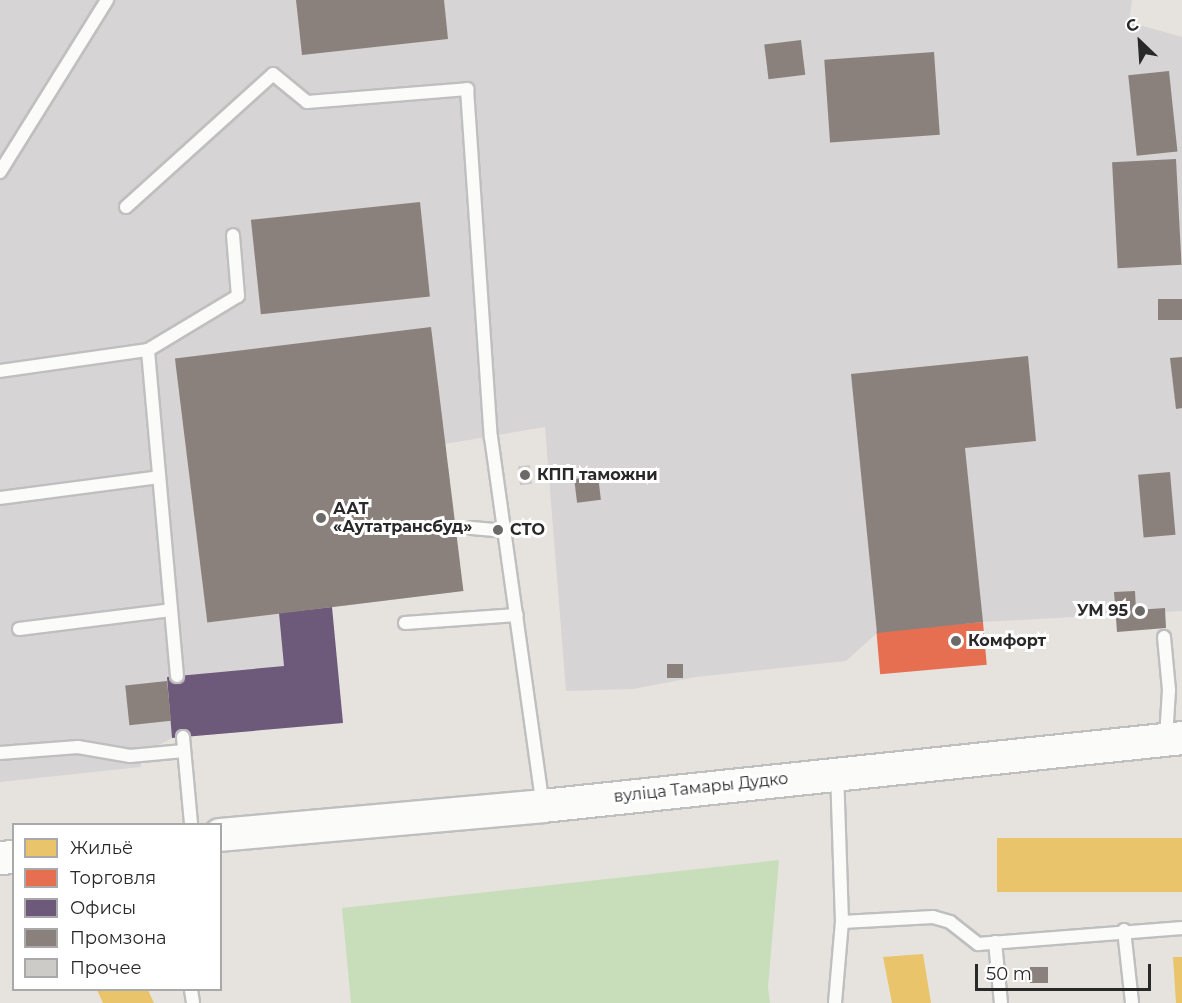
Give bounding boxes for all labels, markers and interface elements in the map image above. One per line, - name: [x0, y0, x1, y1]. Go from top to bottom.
- north arrow: [1110, 12, 1170, 72]
- text: С: [1123, 14, 1141, 36]
- place label: КПП таможни: [537, 465, 658, 485]
- marker: КПП таможни: [518, 468, 532, 482]
- place label: ААТ «Аутатрансбуд»: [333, 499, 472, 537]
- marker: ААТ «Аутатрансбуд»: [314, 511, 328, 525]
- place label: СТО: [510, 520, 545, 540]
- marker: СТО: [491, 523, 505, 537]
- place label: УМ 95: [1077, 601, 1128, 621]
- marker: УМ 95: [1133, 604, 1147, 618]
- place label: Комфорт: [968, 631, 1046, 651]
- marker: Комфорт: [949, 634, 963, 648]
- street label: вуліца Тамары Дудко: [613, 769, 789, 807]
- legend: [12, 823, 222, 991]
- text: Жильё: [70, 837, 133, 859]
- text: Торговля: [70, 867, 156, 889]
- text: Офисы: [70, 897, 136, 919]
- text: Промзона: [70, 927, 167, 949]
- scale bar: [978, 952, 1154, 990]
- text: Прочее: [70, 957, 142, 979]
- text: 50 m: [986, 963, 1032, 985]

